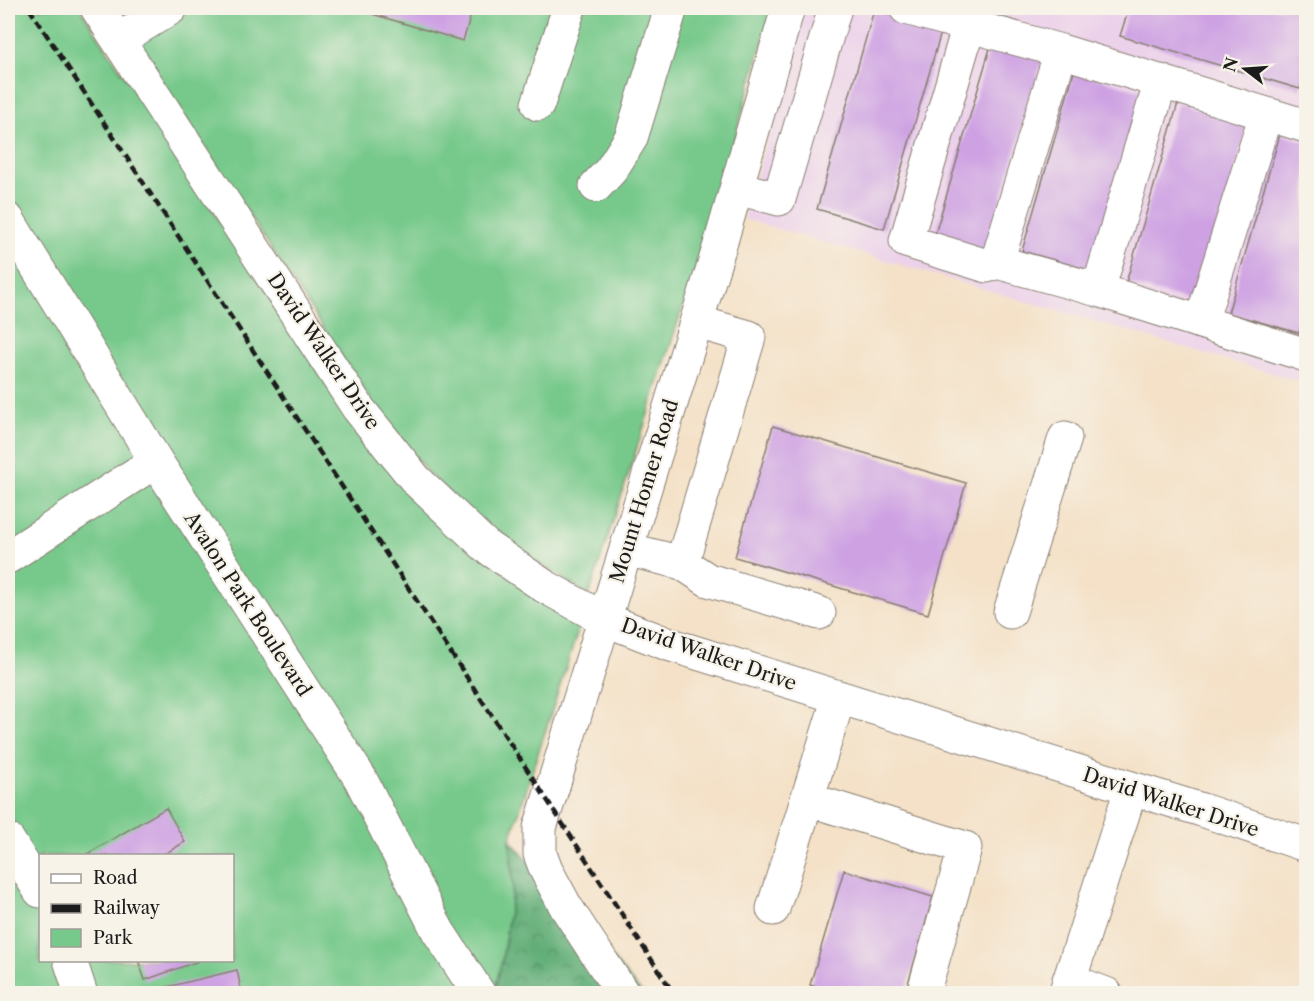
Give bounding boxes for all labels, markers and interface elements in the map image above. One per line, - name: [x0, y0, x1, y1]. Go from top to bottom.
- north arrow: [1215, 39, 1275, 99]
- text: N: [1219, 55, 1242, 74]
- street label: David Walker Drive: [263, 268, 385, 434]
- street label: Mount Homer Road: [605, 396, 683, 586]
- street label: Avalon Park Boulevard: [179, 506, 317, 701]
- street label: David Walker Drive: [618, 613, 800, 695]
- street label: David Walker Drive: [1080, 762, 1262, 842]
- legend: [39, 854, 234, 962]
- text: Road: [93, 867, 138, 889]
- text: Railway: [93, 897, 161, 919]
- text: Park: [93, 927, 134, 949]

